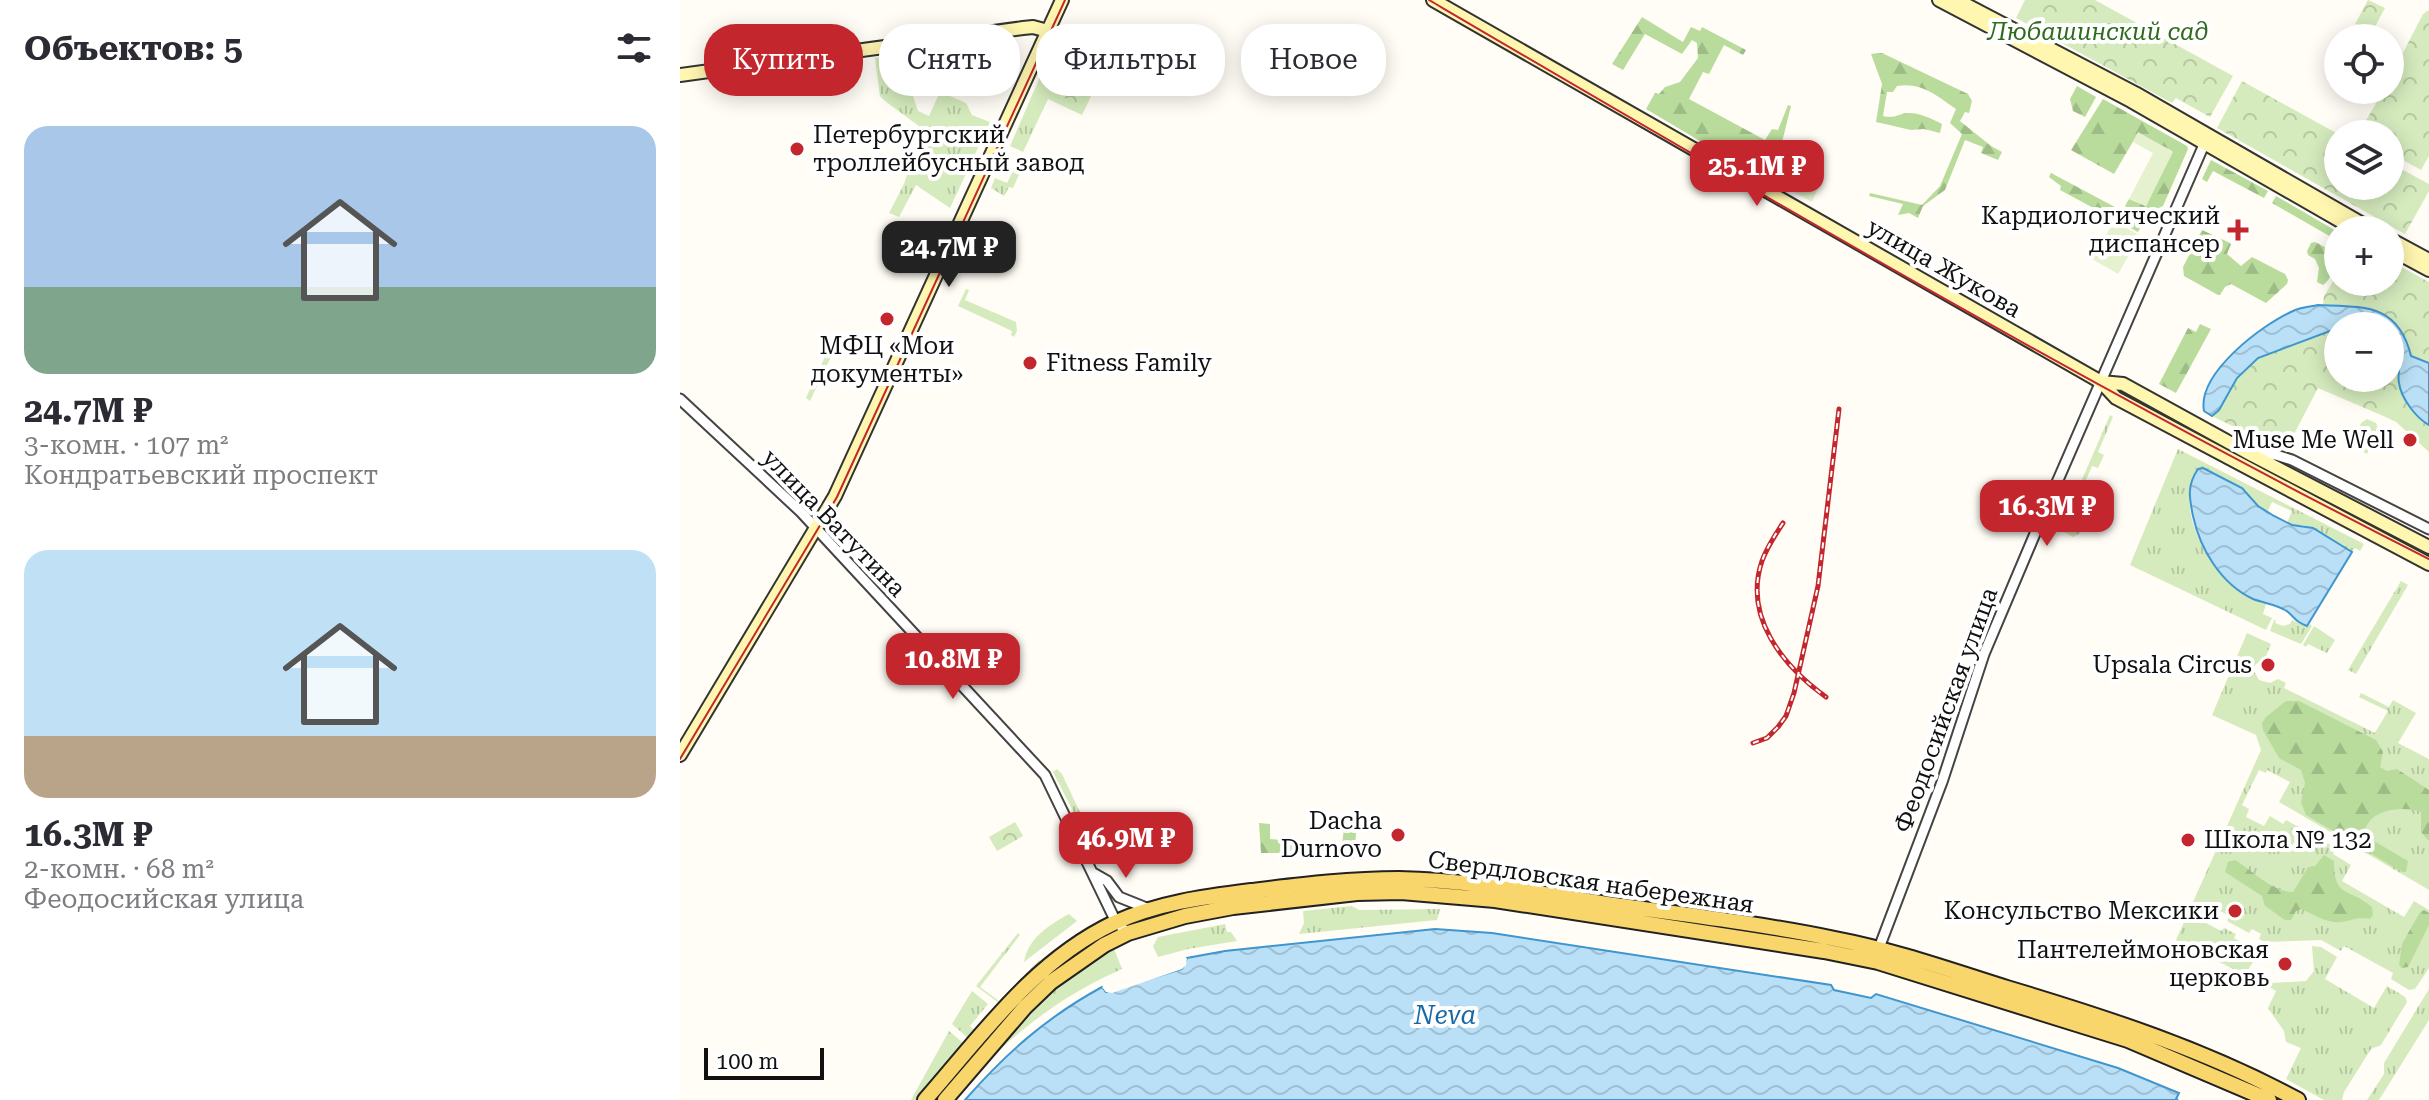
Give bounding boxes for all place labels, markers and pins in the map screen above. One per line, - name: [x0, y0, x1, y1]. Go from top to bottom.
- place label: Петербургский троллейбусный завод: [813, 121, 1084, 177]
- marker: Петербургский троллейбусный завод: [788, 140, 806, 158]
- pin: 25.1M ₽: [1683, 140, 1831, 208]
- place label: Кардиологический диспансер: [1981, 202, 2220, 258]
- marker: Кардиологический диспансер: [2227, 219, 2249, 241]
- pin: 24.7M ₽: [875, 221, 1023, 289]
- marker: МФЦ «Мои документы»: [878, 310, 896, 328]
- place label: МФЦ «Мои документы»: [811, 332, 963, 388]
- place label: Fitness Family: [1046, 349, 1213, 377]
- marker: Fitness Family: [1021, 354, 1039, 372]
- place label: Muse Me Well: [2233, 426, 2394, 454]
- marker: Muse Me Well: [2401, 431, 2419, 449]
- pin: 16.3M ₽: [1973, 480, 2121, 548]
- pin: 10.8M ₽: [879, 633, 1027, 701]
- place label: Upsala Circus: [2092, 651, 2252, 679]
- marker: Upsala Circus: [2259, 656, 2277, 674]
- place label: Dacha Durnovo: [1281, 807, 1382, 863]
- pin: 46.9M ₽: [1052, 812, 1200, 880]
- marker: Dacha Durnovo: [1389, 826, 1407, 844]
- place label: Школа № 132: [2204, 826, 2372, 854]
- marker: Школа № 132: [2179, 831, 2197, 849]
- place label: Консульство Мексики: [1944, 897, 2219, 925]
- marker: Консульство Мексики: [2226, 902, 2244, 920]
- place label: Пантелеймоновская церковь: [2017, 936, 2269, 992]
- marker: Пантелеймоновская церковь: [2276, 955, 2294, 973]

